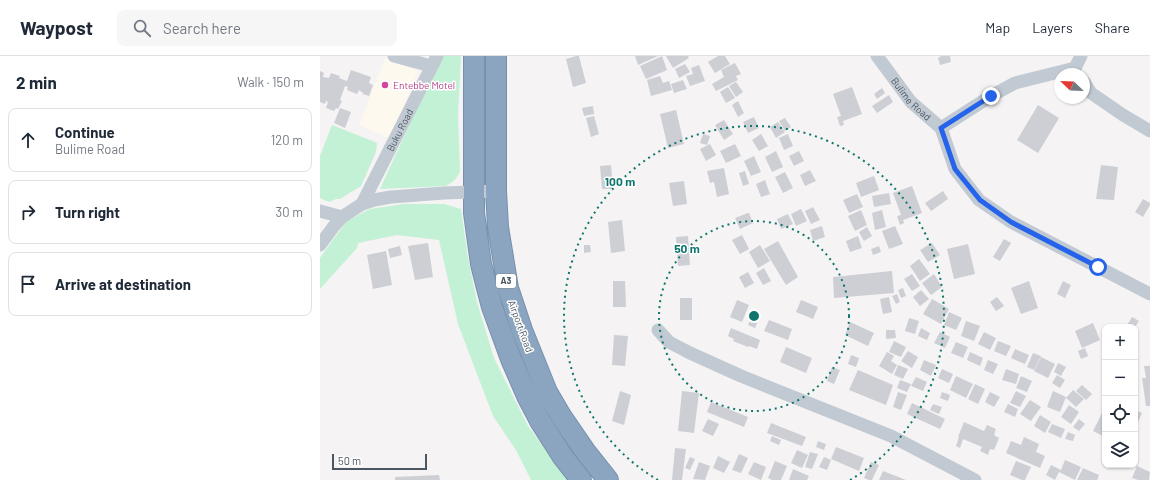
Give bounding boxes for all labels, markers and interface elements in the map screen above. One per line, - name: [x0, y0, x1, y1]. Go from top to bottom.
- search box: [117, 10, 397, 46]
- text: Waypost: [20, 16, 93, 39]
- icon: search: [131, 17, 153, 39]
- text: Search here: [163, 19, 241, 37]
- text: Map: [985, 19, 1010, 36]
- text: Layers: [1032, 19, 1073, 36]
- text: Share: [1095, 19, 1130, 36]
- north arrow: [1054, 68, 1090, 104]
- text: 2 min: [16, 72, 57, 92]
- text: Walk · 150 m: [237, 74, 304, 90]
- street label: Bulime Road: [889, 75, 934, 123]
- place label: Entebbe Motel: [393, 79, 455, 91]
- marker: Entebbe Motel: [380, 80, 390, 90]
- route end: [982, 87, 1000, 105]
- street label: Buku Road: [384, 107, 415, 153]
- text: Continue: [55, 123, 115, 141]
- icon: ahead: [17, 129, 39, 151]
- text: 120 m: [271, 132, 303, 148]
- text: Bulime Road: [55, 141, 125, 157]
- text: 100 m: [605, 174, 635, 188]
- icon: right: [17, 201, 39, 223]
- text: Turn right: [55, 203, 120, 221]
- text: 30 m: [276, 204, 303, 220]
- text: 50 m: [674, 241, 700, 255]
- route start: [1089, 258, 1107, 276]
- icon: arrive: [17, 273, 39, 295]
- road number: A3: [496, 274, 516, 288]
- text: Arrive at destination: [55, 275, 191, 293]
- street label: Airport Road: [506, 298, 536, 354]
- centre of rings: [747, 309, 761, 323]
- map controls: [1102, 324, 1138, 468]
- button: +: [1102, 324, 1138, 360]
- button: −: [1102, 360, 1138, 396]
- button: locate: [1102, 396, 1138, 432]
- button: layers: [1102, 432, 1138, 468]
- scale bar: [332, 452, 427, 471]
- text: 50 m: [338, 454, 361, 467]

